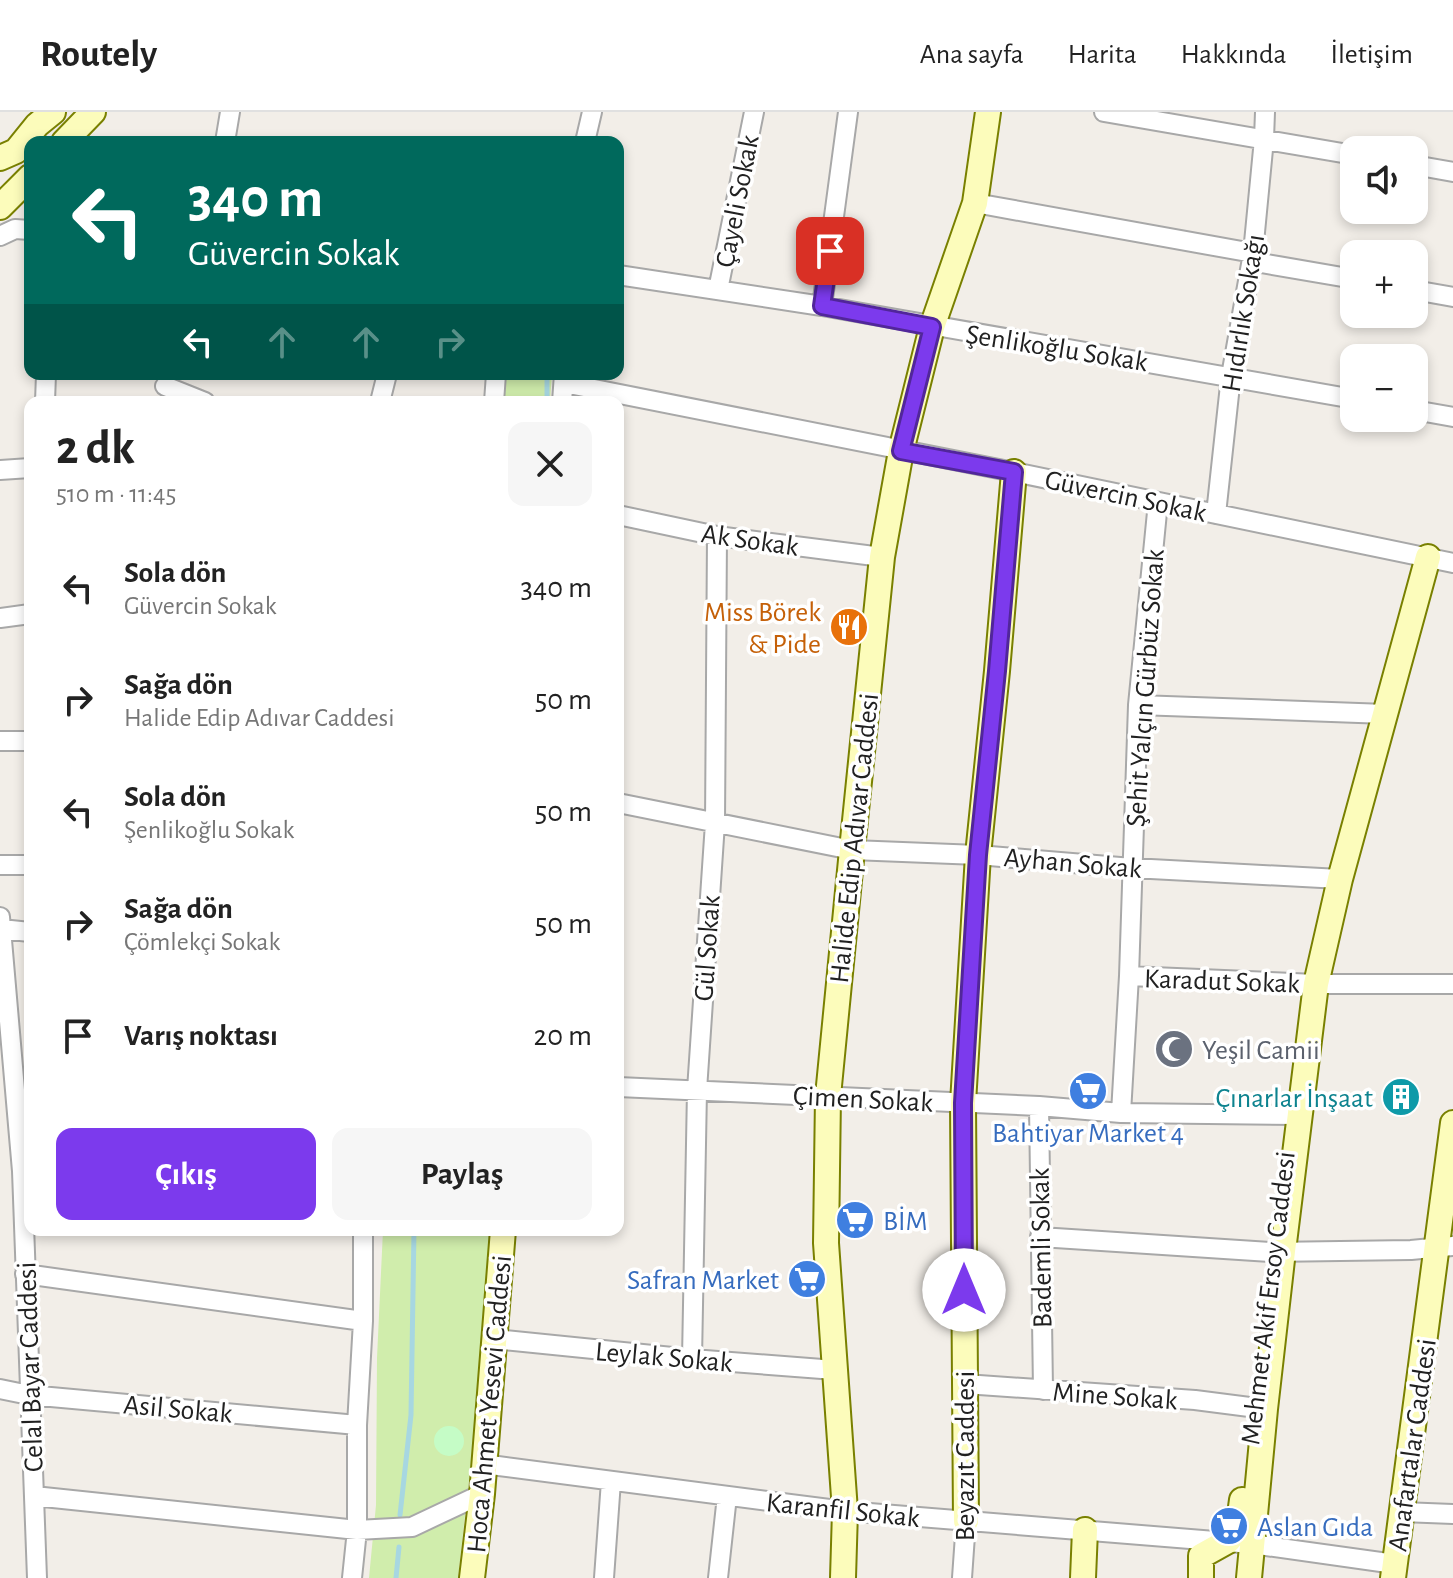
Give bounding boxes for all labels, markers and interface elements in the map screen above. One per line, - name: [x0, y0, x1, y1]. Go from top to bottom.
- text: Routely: [40, 36, 157, 74]
- text: Ana sayfa: [920, 41, 1024, 69]
- text: Harita: [1068, 41, 1137, 69]
- text: Hakkında: [1181, 41, 1286, 69]
- text: İletişim: [1330, 41, 1413, 69]
- street label: Çayeli Sokak: [711, 133, 765, 270]
- map controls: [1340, 136, 1428, 432]
- button: sound: [1340, 136, 1428, 224]
- icon: left: [56, 168, 160, 272]
- text: 340 m: [188, 171, 323, 227]
- pin: [796, 217, 864, 285]
- icon: arrive: [808, 229, 852, 273]
- street label: Hıdırlık Sokağı: [1218, 232, 1270, 394]
- text: Güvercin Sokak: [188, 236, 399, 272]
- button: +: [1340, 240, 1428, 328]
- icon: left: [176, 320, 220, 364]
- icon: ahead: [260, 320, 304, 364]
- icon: ahead: [344, 320, 388, 364]
- icon: right: [428, 320, 472, 364]
- street label: Şenlikoğlu Sokak: [964, 321, 1150, 377]
- button: −: [1340, 344, 1428, 432]
- button: close: [508, 422, 592, 506]
- text: 2 dk: [56, 425, 135, 473]
- street label: Güvercin Sokak: [1042, 466, 1209, 528]
- text: 510 m · 11:45: [56, 481, 176, 507]
- street label: Ak Sokak: [699, 520, 800, 562]
- street label: Şehit Yalçın Gürbüz Sokak: [1122, 548, 1170, 828]
- text: Sola dön: [124, 558, 226, 588]
- icon: left: [56, 566, 100, 610]
- text: 340 m: [520, 573, 592, 603]
- text: Güvercin Sokak: [124, 593, 277, 619]
- place label: Miss Börek & Pide: [704, 599, 821, 659]
- restaurant icon: Miss Börek & Pide: [828, 606, 870, 648]
- text: Sağa dön: [124, 670, 233, 700]
- icon: right: [56, 678, 100, 722]
- text: 50 m: [535, 685, 592, 715]
- street label: Halide Edip Adıvar Caddesi: [826, 692, 884, 985]
- text: Halide Edip Adıvar Caddesi: [124, 705, 395, 731]
- text: Sola dön: [124, 782, 226, 812]
- icon: left: [56, 790, 100, 834]
- text: 50 m: [535, 797, 592, 827]
- text: Şenlikoğlu Sokak: [124, 817, 294, 843]
- street label: Ayhan Sokak: [1003, 844, 1143, 884]
- text: Sağa dön: [124, 894, 233, 924]
- street label: Gül Sokak: [690, 894, 726, 1002]
- icon: right: [56, 902, 100, 946]
- text: 50 m: [535, 909, 592, 939]
- text: Çömlekçi Sokak: [124, 929, 280, 955]
- street label: Karadut Sokak: [1143, 965, 1301, 999]
- icon: arrive: [56, 1014, 100, 1058]
- text: Varış noktası: [124, 1021, 278, 1051]
- text: 20 m: [534, 1021, 592, 1051]
- mosque icon: Yeşil Camii: [1153, 1028, 1195, 1070]
- place label: Yeşil Camii: [1202, 1037, 1320, 1065]
- supermarket icon: Bahtiyar Market 4: [1067, 1070, 1109, 1112]
- building icon: Çınarlar İnşaat: [1380, 1076, 1422, 1118]
- street label: Çimen Sokak: [792, 1082, 934, 1118]
- place label: Çınarlar İnşaat: [1215, 1083, 1373, 1113]
- place label: Bahtiyar Market 4: [992, 1120, 1184, 1148]
- button: Çıkış: [56, 1128, 316, 1220]
- button: Paylaş: [332, 1128, 592, 1220]
- street label: Mehmet Akif Ersoy Caddesi: [1237, 1150, 1301, 1447]
- street label: Bademli Sokak: [1027, 1167, 1057, 1328]
- supermarket icon: BİM: [834, 1199, 876, 1241]
- place label: BİM: [883, 1206, 928, 1236]
- position arrow: [922, 1248, 1006, 1332]
- street label: Hoca Ahmet Yesevi Caddesi: [463, 1254, 517, 1554]
- supermarket icon: Safran Market: [786, 1258, 828, 1300]
- street label: Celal Bayar Caddesi: [13, 1261, 49, 1472]
- place label: Safran Market: [627, 1267, 779, 1295]
- street label: Anafartalar Caddesi: [1384, 1337, 1442, 1553]
- street label: Leylak Sokak: [594, 1338, 734, 1378]
- street label: Beyazıt Caddesi: [952, 1371, 980, 1541]
- street label: Mine Sokak: [1051, 1379, 1178, 1415]
- street label: Asil Sokak: [122, 1391, 234, 1429]
- street label: Karanfil Sokak: [765, 1489, 921, 1533]
- supermarket icon: Aslan Gıda: [1208, 1505, 1250, 1547]
- place label: Aslan Gıda: [1257, 1514, 1373, 1542]

